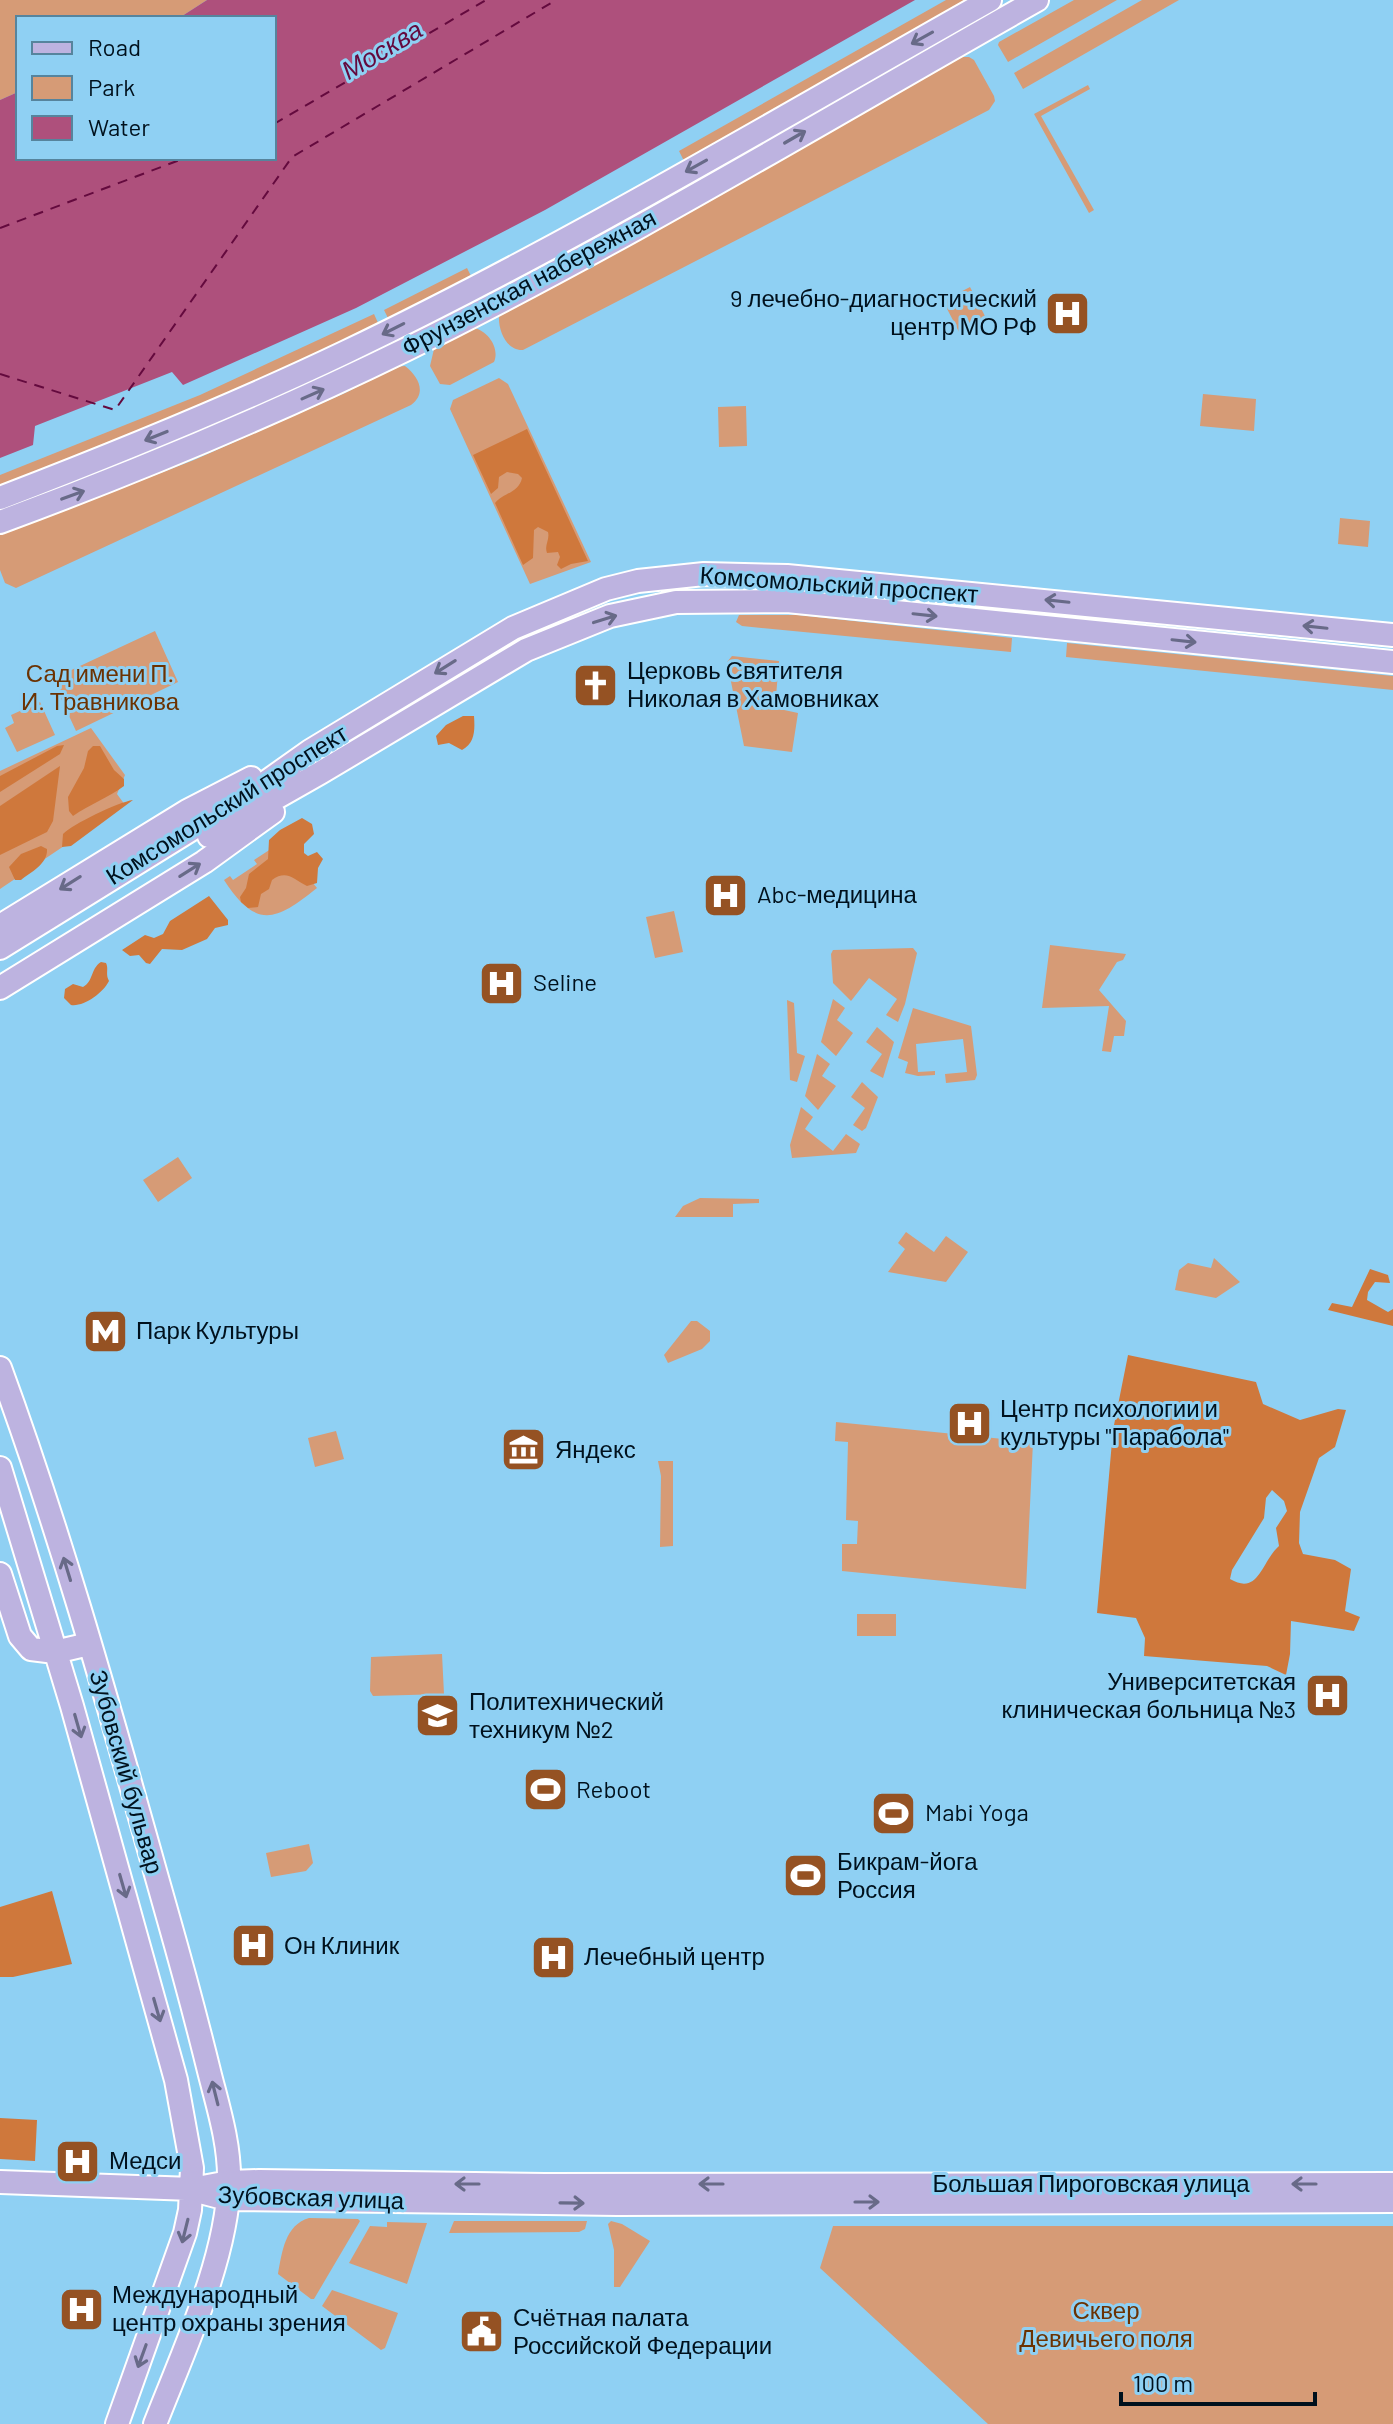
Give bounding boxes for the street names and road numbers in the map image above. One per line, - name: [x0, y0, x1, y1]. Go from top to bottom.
- street label: Фрунзенская набережная: [396, 202, 660, 361]
- street label: Комсомольский проспект: [699, 559, 979, 608]
- street label: Комсомольский проспект: [100, 717, 352, 890]
- street label: Зубовский бульвар: [84, 1666, 170, 1877]
- street label: Большая Пироговская улица: [932, 2168, 1250, 2197]
- street label: Зубовская улица: [217, 2179, 405, 2214]

